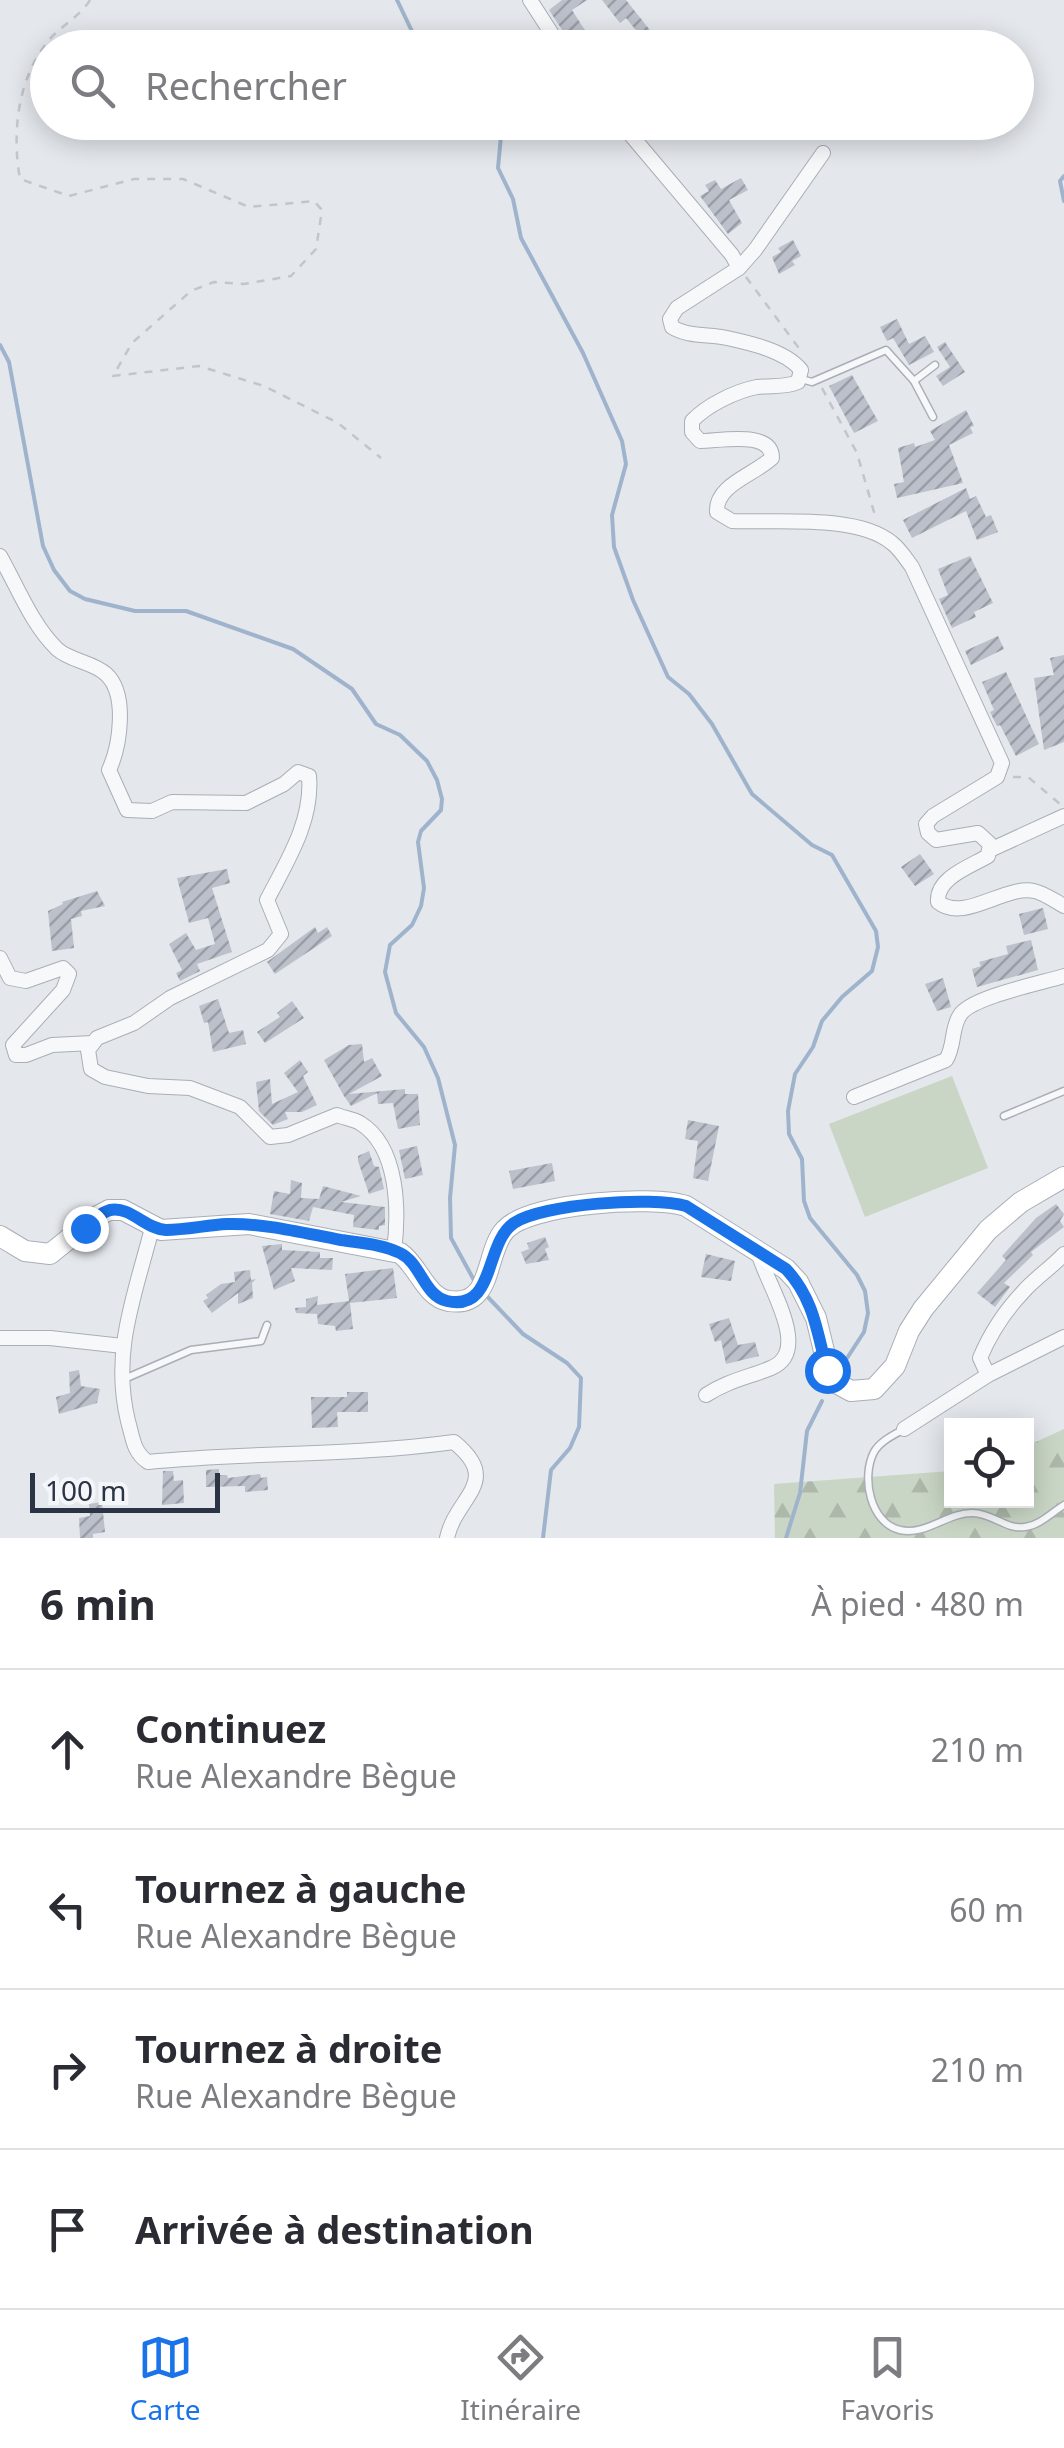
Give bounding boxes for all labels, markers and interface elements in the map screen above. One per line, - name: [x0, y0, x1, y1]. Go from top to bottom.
- search box: [30, 30, 1034, 140]
- icon: search: [65, 58, 120, 113]
- text: Rechercher: [145, 59, 347, 111]
- route end: [63, 1206, 109, 1252]
- route start: [805, 1348, 851, 1394]
- map controls: [944, 1418, 1034, 1508]
- button: locate: [944, 1418, 1034, 1508]
- scale bar: [30, 1468, 220, 1512]
- text: 100 m: [45, 1471, 127, 1509]
- text: 6 min: [40, 1575, 156, 1632]
- text: À pied · 480 m: [811, 1582, 1024, 1625]
- text: Continuez: [135, 1702, 326, 1754]
- icon: ahead: [40, 1722, 95, 1777]
- text: 210 m: [931, 1728, 1024, 1771]
- text: Rue Alexandre Bègue: [135, 1754, 457, 1797]
- text: Tournez à gauche: [135, 1862, 466, 1914]
- icon: left: [40, 1882, 95, 1937]
- text: 60 m: [949, 1888, 1024, 1931]
- text: Rue Alexandre Bègue: [135, 1914, 457, 1957]
- text: Tournez à droite: [135, 2022, 443, 2074]
- icon: right: [40, 2042, 95, 2097]
- text: 210 m: [931, 2048, 1024, 2091]
- text: Rue Alexandre Bègue: [135, 2074, 457, 2117]
- icon: arrive: [40, 2202, 95, 2257]
- text: Arrivée à destination: [135, 2203, 534, 2255]
- tab: Carte: [130, 2330, 201, 2428]
- tab: Itinéraire: [460, 2330, 581, 2428]
- tab: Favoris: [841, 2330, 934, 2428]

